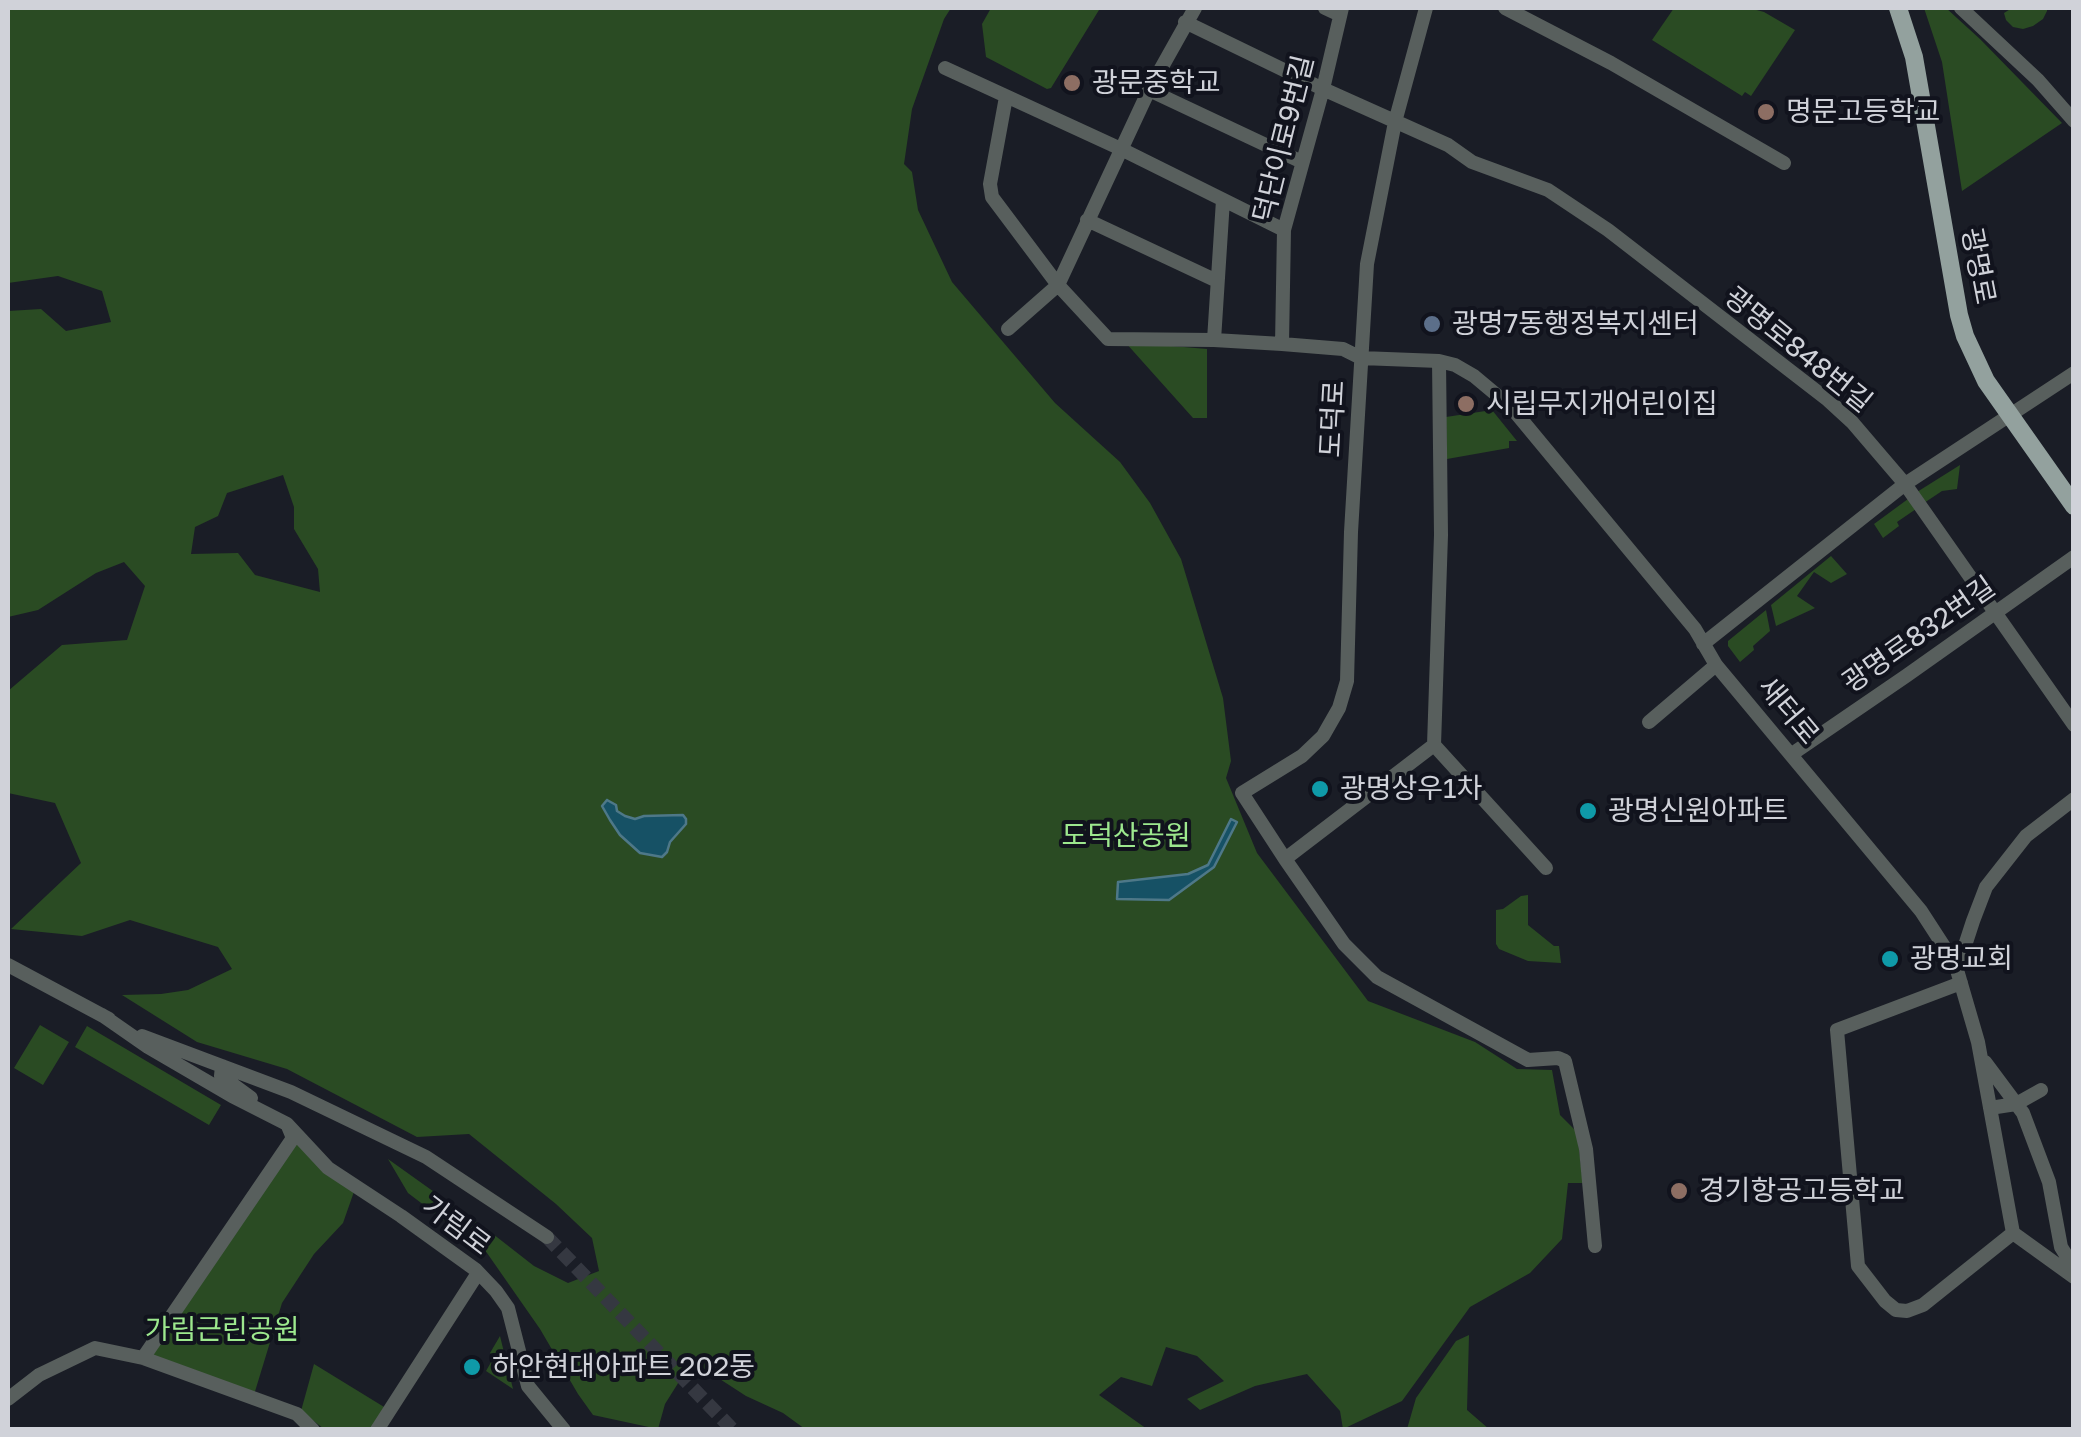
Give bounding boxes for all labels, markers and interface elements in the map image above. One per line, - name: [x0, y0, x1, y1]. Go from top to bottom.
- street label: 덕단이로9번길: [1247, 52, 1321, 226]
- place label: 광문중학교: [1092, 66, 1221, 100]
- marker: 광문중학교: [1061, 72, 1083, 94]
- place label: 명문고등학교: [1786, 95, 1941, 129]
- marker: 명문고등학교: [1755, 101, 1777, 123]
- street label: 광명로: [1954, 225, 2002, 307]
- street label: 광명로848번길: [1717, 280, 1879, 420]
- place label: 광명7동행정복지센터: [1452, 307, 1699, 341]
- marker: 광명7동행정복지센터: [1421, 313, 1443, 335]
- street label: 도덕로: [1314, 380, 1352, 458]
- place label: 시립무지개어린이집: [1486, 387, 1718, 421]
- marker: 시립무지개어린이집: [1455, 393, 1477, 415]
- street label: 광명로832번길: [1836, 570, 2002, 700]
- street label: 새터로: [1750, 671, 1826, 751]
- place label: 광명상우1차: [1340, 772, 1482, 806]
- marker: 광명상우1차: [1309, 778, 1331, 800]
- place label: 광명신원아파트: [1608, 794, 1788, 828]
- marker: 광명신원아파트: [1577, 800, 1599, 822]
- park label: 도덕산공원: [1062, 819, 1190, 853]
- place label: 광명교회: [1910, 942, 2013, 976]
- marker: 광명교회: [1879, 948, 1901, 970]
- place label: 경기항공고등학교: [1699, 1174, 1905, 1208]
- marker: 경기항공고등학교: [1668, 1180, 1690, 1202]
- street label: 가림로: [415, 1189, 497, 1263]
- park label: 가림근린공원: [145, 1313, 299, 1347]
- place label: 하안현대아파트 202동: [492, 1350, 755, 1384]
- marker: 하안현대아파트 202동: [461, 1356, 483, 1378]

